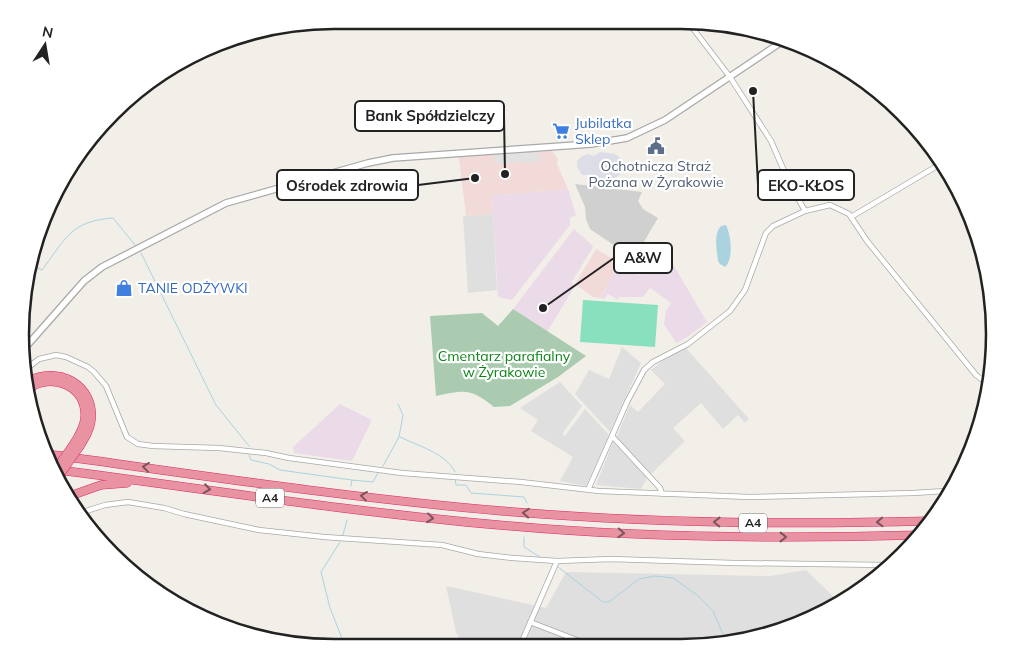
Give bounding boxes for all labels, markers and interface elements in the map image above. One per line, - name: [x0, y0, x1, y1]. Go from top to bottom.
- north arrow: [20, 20, 70, 70]
- text: N: [41, 22, 55, 42]
- callout: Bank Spółdzielczy: [355, 101, 504, 131]
- text: Bank Spółdzielczy: [365, 106, 496, 125]
- place label: Jubilatka Sklep: [575, 114, 632, 148]
- supermarket icon: Jubilatka Sklep: [551, 121, 571, 141]
- public building icon: Ochotnicza Straż Pożana w Żyrakowie: [646, 136, 666, 156]
- place label: Ochotnicza Straż Pożana w Żyrakowie: [588, 157, 724, 191]
- callout: Ośrodek zdrowia: [277, 170, 418, 200]
- callout: EKO-KŁOS: [758, 170, 854, 200]
- text: Ośrodek zdrowia: [286, 176, 408, 195]
- text: EKO-KŁOS: [768, 176, 844, 195]
- callout: A&W: [614, 243, 672, 273]
- text: A&W: [624, 248, 662, 267]
- shop icon: TANIE ODŻYWKI: [114, 278, 134, 298]
- place label: TANIE ODŻYWKI: [138, 279, 248, 297]
- park label: Cmentarz parafialny w Żyrakowie: [438, 347, 571, 381]
- one-way arrow: [142, 462, 150, 473]
- one-way arrow: [203, 484, 211, 494]
- road number: A4: [256, 488, 284, 508]
- one-way arrow: [360, 491, 368, 502]
- one-way arrow: [521, 507, 529, 518]
- one-way arrow: [427, 512, 435, 523]
- road number: A4: [739, 514, 767, 532]
- one-way arrow: [713, 517, 721, 528]
- one-way arrow: [876, 517, 884, 528]
- one-way arrow: [617, 527, 625, 538]
- one-way arrow: [780, 532, 788, 542]

